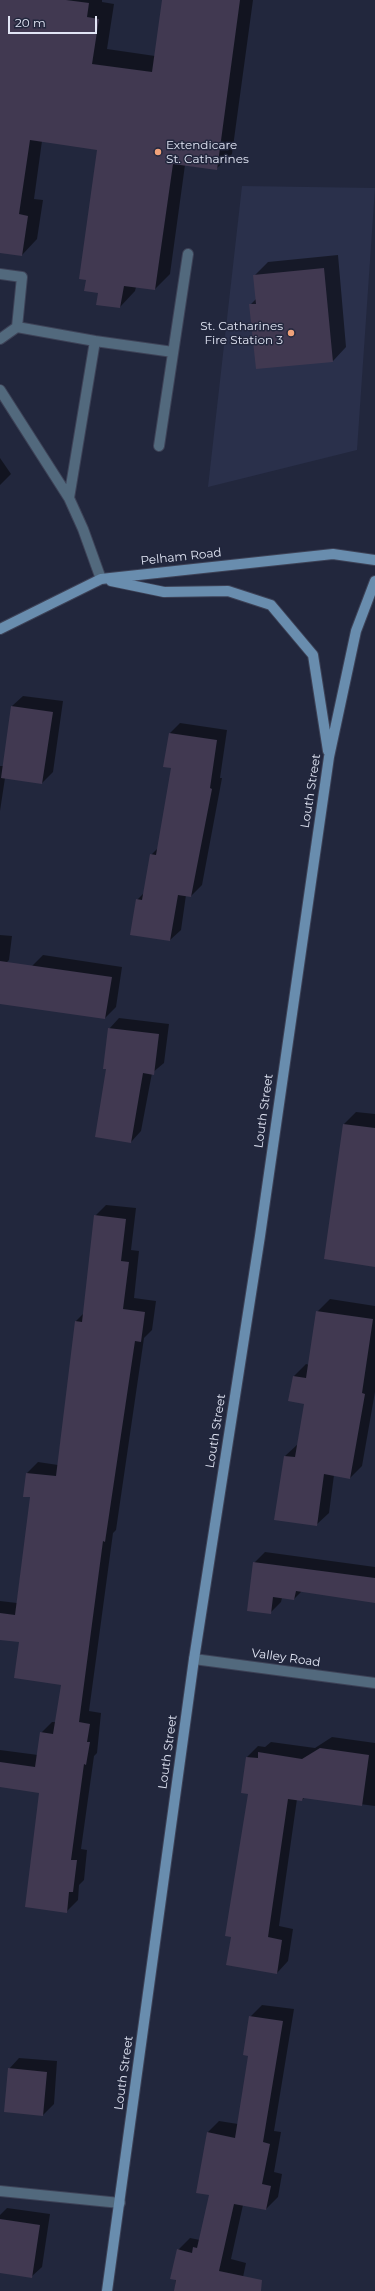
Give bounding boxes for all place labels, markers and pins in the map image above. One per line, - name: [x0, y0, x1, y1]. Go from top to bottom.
- place label: Extendicare St. Catharines: [166, 138, 249, 166]
- marker: Extendicare St. Catharines: [153, 147, 163, 157]
- place label: St. Catharines Fire Station 3: [200, 319, 283, 347]
- marker: St. Catharines Fire Station 3: [286, 328, 296, 338]

